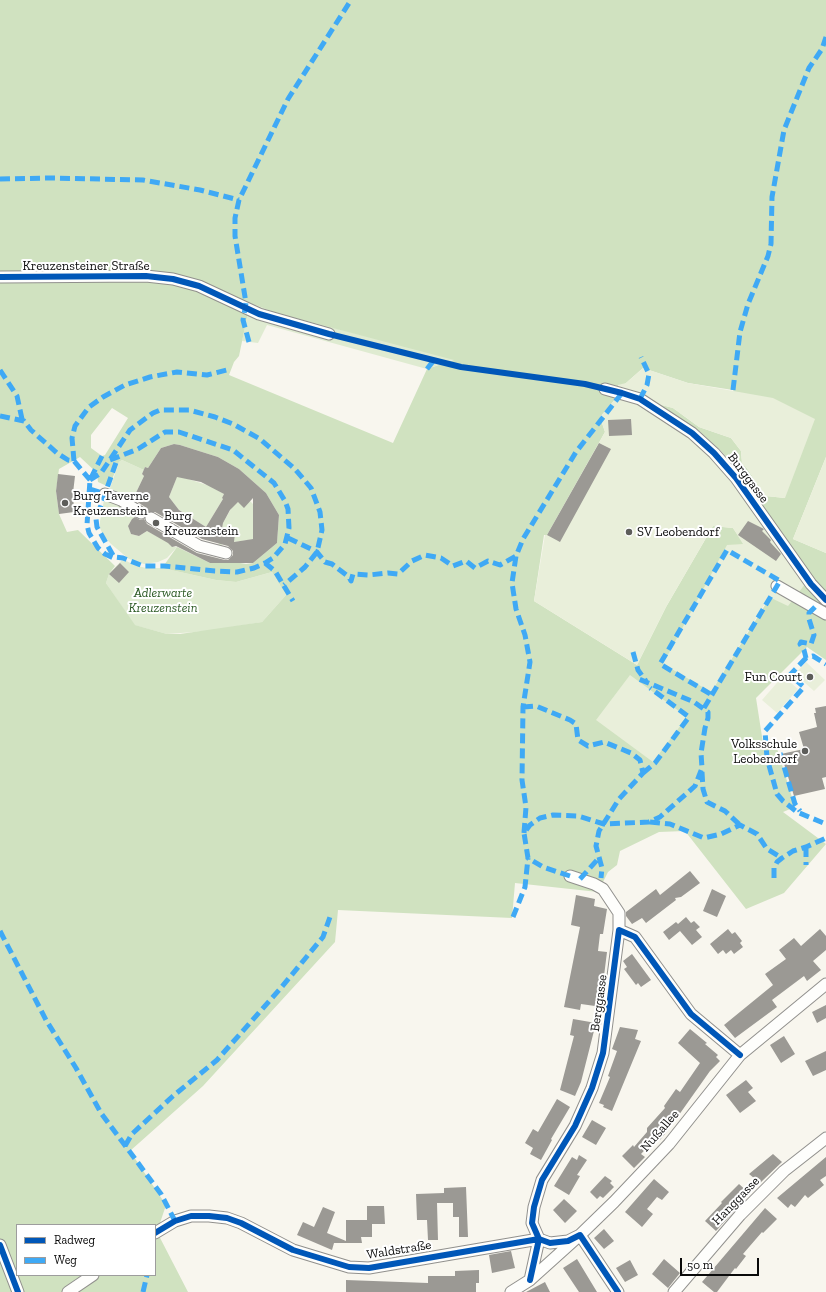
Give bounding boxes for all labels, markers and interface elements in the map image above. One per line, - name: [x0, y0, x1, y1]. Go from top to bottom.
- street label: Kreuzensteiner Straße: [22, 258, 150, 274]
- street label: Burggasse: [724, 450, 772, 506]
- place label: Burg Taverne Kreuzenstein: [73, 488, 149, 519]
- marker: Burg Taverne Kreuzenstein: [60, 498, 70, 508]
- place label: Burg Kreuzenstein: [164, 508, 239, 539]
- marker: Burg Kreuzenstein: [151, 518, 161, 528]
- place label: SV Leobendorf: [637, 524, 719, 540]
- marker: SV Leobendorf: [624, 527, 634, 537]
- park label: Adlerwarte Kreuzenstein: [129, 585, 197, 616]
- place label: Fun Court: [744, 669, 802, 685]
- marker: Fun Court: [805, 672, 815, 682]
- place label: Volksschule Leobendorf: [731, 736, 797, 767]
- marker: Volksschule Leobendorf: [800, 746, 810, 756]
- street label: Berggasse: [587, 973, 611, 1033]
- street label: Nußallee: [638, 1107, 682, 1155]
- street label: Hanggasse: [709, 1173, 763, 1229]
- legend: [16, 1224, 156, 1276]
- text: Radweg: [54, 1233, 95, 1247]
- street label: Waldstraße: [366, 1237, 432, 1263]
- scale bar: [682, 1250, 761, 1276]
- text: Weg: [54, 1253, 77, 1267]
- text: 50 m: [687, 1258, 713, 1272]

